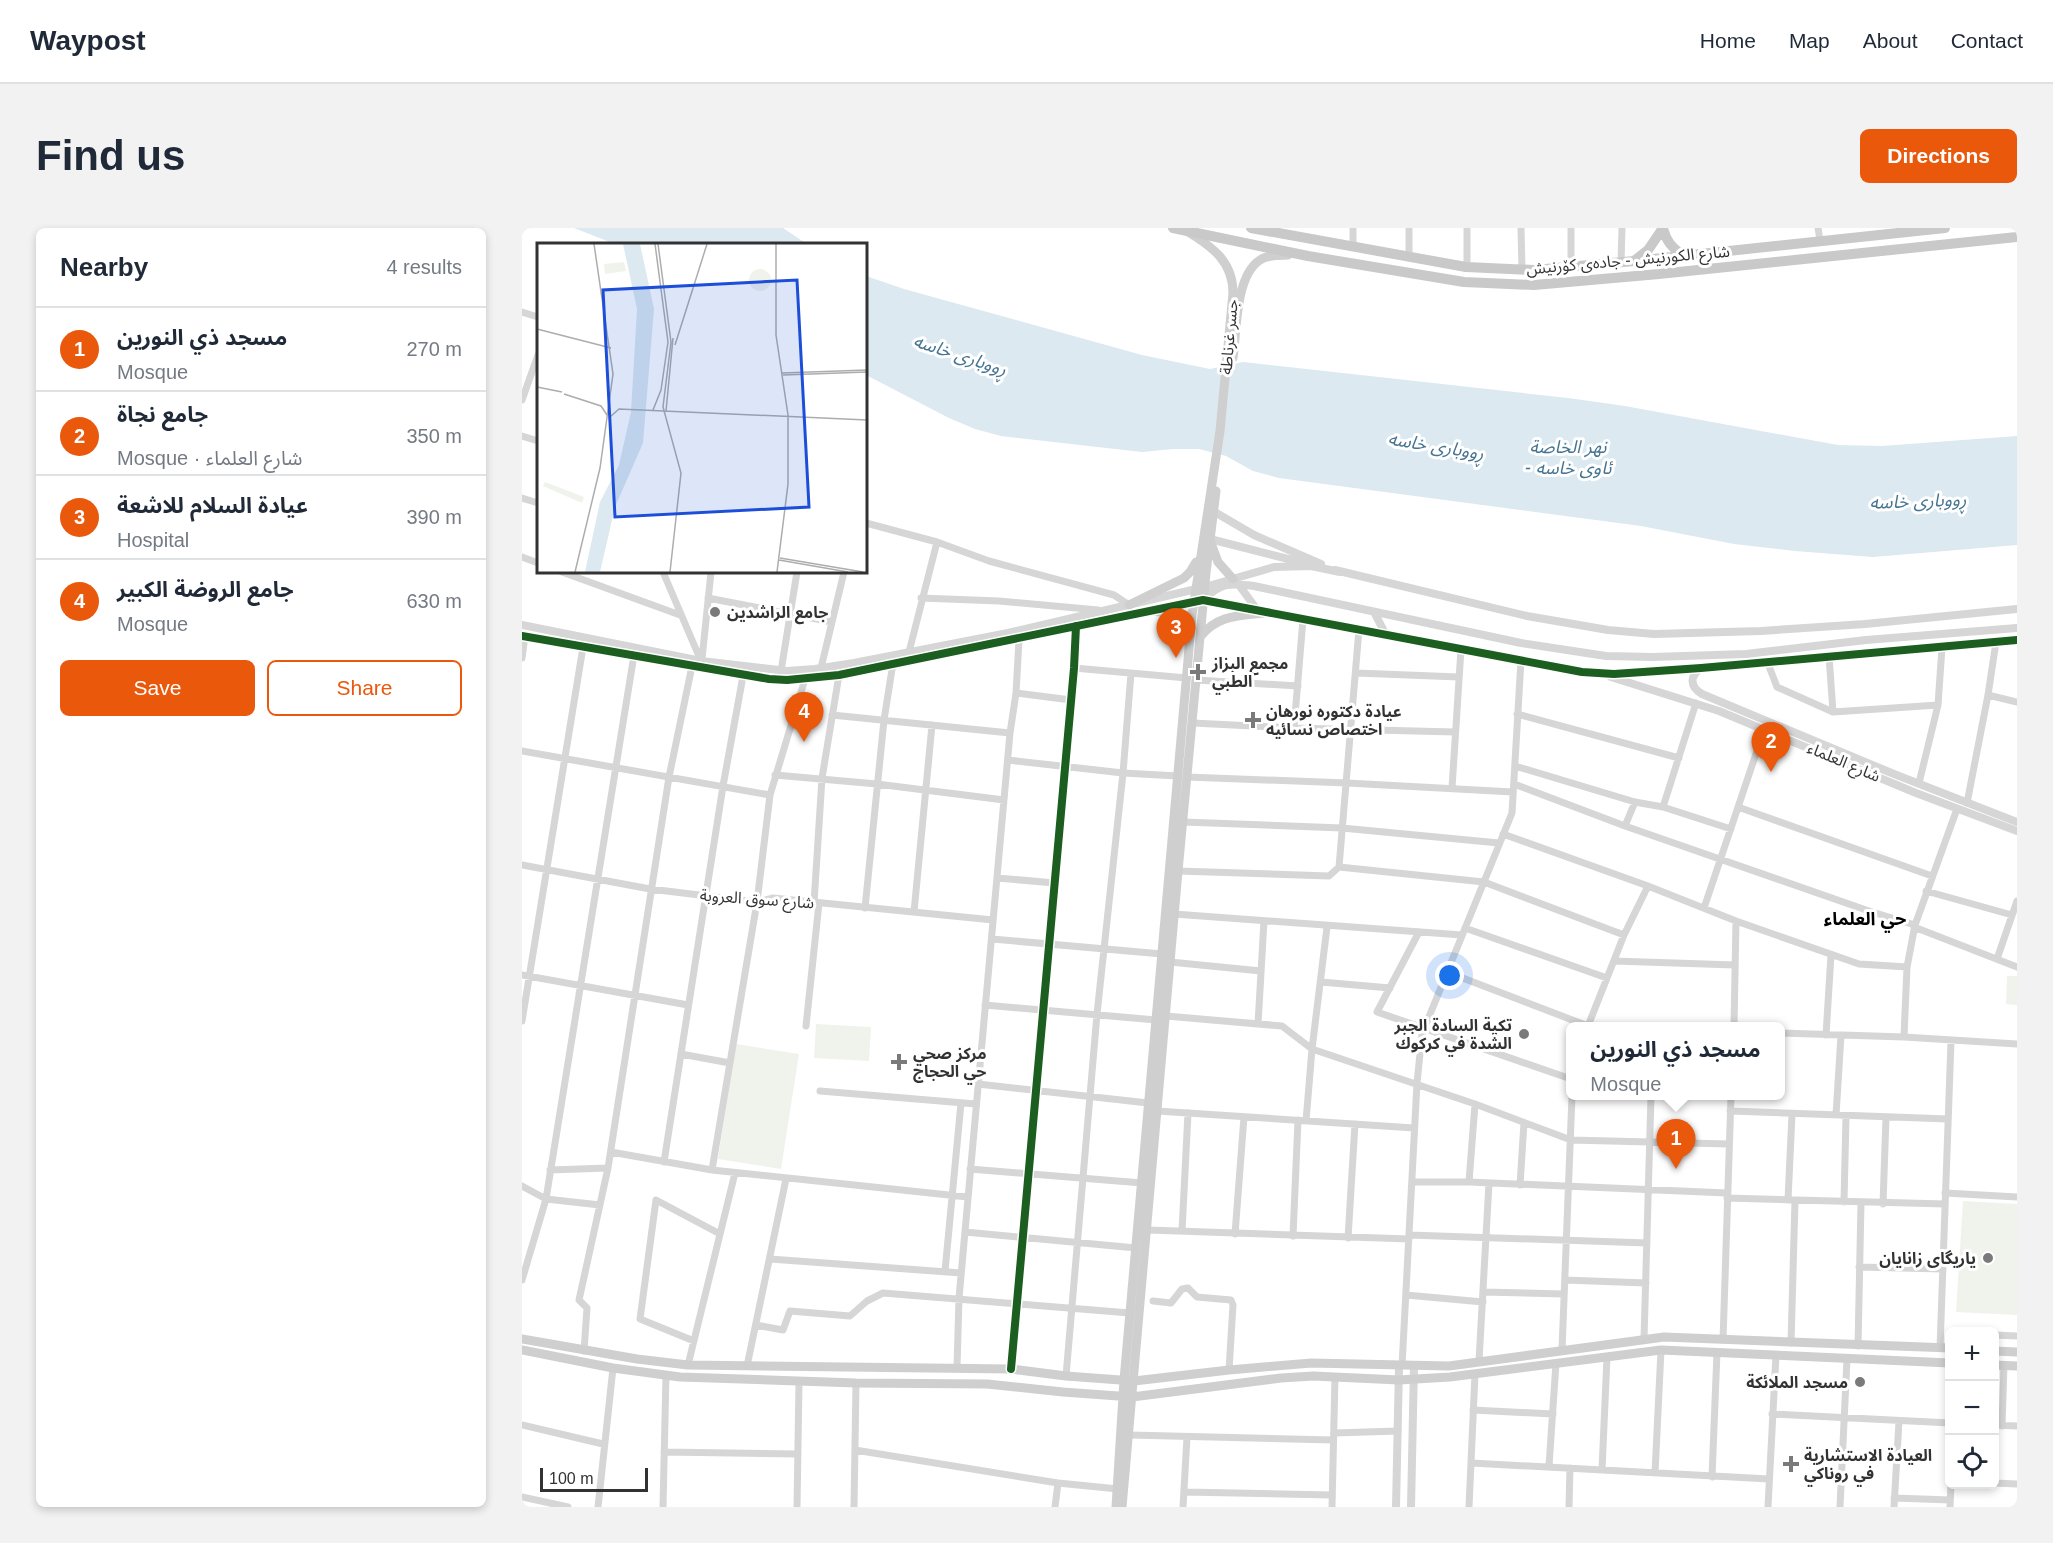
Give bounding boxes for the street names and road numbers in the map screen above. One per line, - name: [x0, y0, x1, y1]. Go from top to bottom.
- street label: شارع الكورنيش - جادەی کۆرنیش: [1525, 243, 1731, 281]
- street label: جسر غرناطة: [1217, 299, 1242, 375]
- street label: شارع العلماء: [1804, 739, 1883, 789]
- street label: شارع سوق العروبة: [699, 887, 815, 915]

